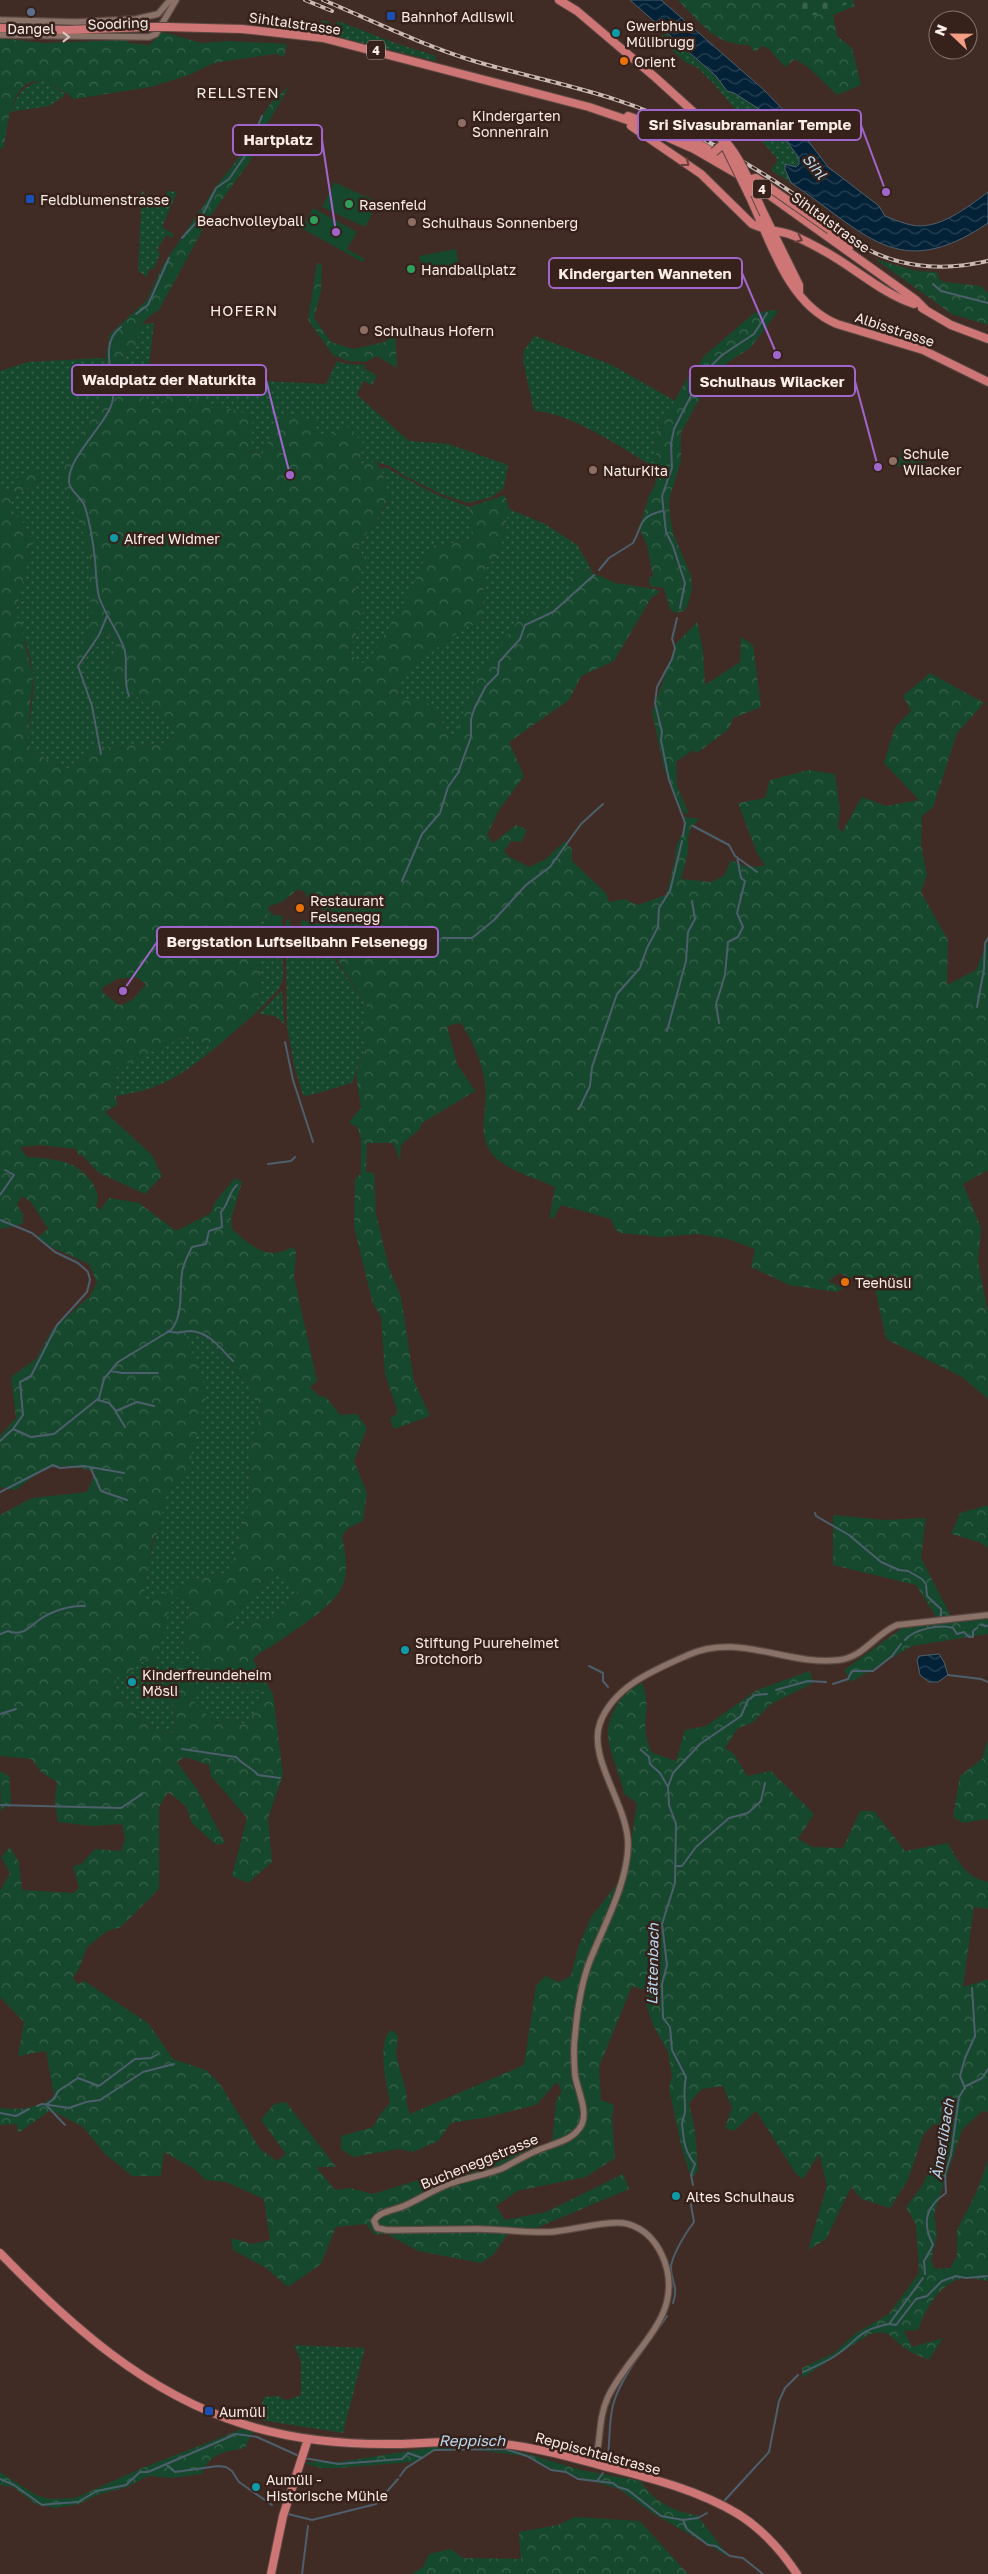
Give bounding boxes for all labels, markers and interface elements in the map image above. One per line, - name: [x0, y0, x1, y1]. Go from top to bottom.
- marker: Dangel: [25, 6, 37, 18]
- street label: Sihltalstrasse: [248, 8, 342, 38]
- place label: Bahnhof Adliswil: [401, 8, 514, 25]
- marker: Bahnhof Adliswil: [385, 10, 397, 22]
- north arrow: [928, 10, 978, 60]
- street label: Soodring: [87, 13, 149, 33]
- place label: Gwerbhus Mülibrugg: [626, 17, 695, 50]
- place label: Dangel: [7, 20, 55, 37]
- text: N: [931, 22, 950, 38]
- marker: Gwerbhus Mülibrugg: [610, 27, 622, 39]
- one-way arrow: [62, 32, 70, 42]
- road number: 4: [367, 40, 385, 60]
- place label: Orient: [634, 53, 676, 70]
- marker: Orient: [618, 55, 630, 67]
- district label: RELLSTEN: [196, 83, 280, 101]
- place label: Kindergarten Sonnenrain: [472, 107, 561, 140]
- callout: Sri Sivasubramaniar Temple: [638, 110, 861, 140]
- text: Sri Sivasubramaniar Temple: [649, 115, 852, 133]
- marker: Kindergarten Sonnenrain: [456, 117, 468, 129]
- callout: Hartplatz: [233, 125, 322, 155]
- text: Hartplatz: [243, 130, 313, 148]
- water label: Sihl: [799, 150, 832, 183]
- one-way arrow: [680, 157, 689, 165]
- road number: 4: [753, 180, 771, 198]
- street label: Sihltalstrasse: [788, 188, 874, 256]
- place label: Feldblumenstrasse: [40, 191, 169, 208]
- marker: Feldblumenstrasse: [24, 193, 36, 205]
- place label: Rasenfeld: [359, 196, 426, 213]
- marker: Rasenfeld: [343, 198, 355, 210]
- place label: Beachvolleyball: [197, 212, 304, 229]
- marker: Beachvolleyball: [308, 214, 320, 226]
- place label: Schulhaus Sonnenberg: [422, 214, 578, 231]
- marker: Schulhaus Sonnenberg: [406, 216, 418, 228]
- one-way arrow: [794, 232, 803, 243]
- callout: Kindergarten Wanneten: [549, 258, 742, 288]
- place label: Handballplatz: [421, 261, 516, 278]
- marker: Handballplatz: [405, 263, 417, 275]
- text: Kindergarten Wanneten: [558, 264, 732, 282]
- district label: HOFERN: [210, 301, 278, 319]
- street label: Albisstrasse: [853, 308, 937, 350]
- place label: Schulhaus Hofern: [374, 322, 494, 339]
- marker: Schulhaus Hofern: [358, 324, 370, 336]
- callout: Waldplatz der Naturkita: [72, 365, 266, 395]
- callout: Schulhaus Wilacker: [690, 366, 855, 396]
- text: Waldplatz der Naturkita: [82, 370, 256, 388]
- text: Schulhaus Wilacker: [699, 372, 845, 390]
- place label: Schule Wilacker: [903, 445, 962, 478]
- marker: Schule Wilacker: [887, 455, 899, 467]
- place label: NaturKita: [603, 462, 668, 479]
- marker: NaturKita: [587, 464, 599, 476]
- place label: Alfred Widmer: [124, 530, 220, 547]
- marker: Alfred Widmer: [108, 532, 120, 544]
- place label: Restaurant Felsenegg: [310, 892, 384, 925]
- marker: Restaurant Felsenegg: [294, 902, 306, 914]
- callout: Bergstation Luftseilbahn Felsenegg: [157, 927, 438, 957]
- text: Bergstation Luftseilbahn Felsenegg: [167, 932, 427, 950]
- place label: Teehüsli: [855, 1274, 911, 1291]
- marker: Teehüsli: [839, 1276, 851, 1288]
- place label: Stiftung Puureheimet Brotchorb: [415, 1634, 559, 1667]
- marker: Stiftung Puureheimet Brotchorb: [399, 1644, 411, 1656]
- place label: Kinderfreundeheim Mösli: [142, 1666, 272, 1699]
- marker: Kinderfreundeheim Mösli: [126, 1676, 138, 1688]
- water label: Lättenbach: [642, 1922, 662, 2005]
- water label: Ämerlibach: [927, 2096, 957, 2181]
- street label: Bucheneggstrasse: [418, 2130, 540, 2192]
- place label: Altes Schulhaus: [686, 2188, 795, 2205]
- marker: Altes Schulhaus: [670, 2190, 682, 2202]
- place label: Aumüli: [219, 2403, 266, 2420]
- marker: Aumüli: [203, 2405, 215, 2417]
- street label: Reppischtalstrasse: [533, 2428, 663, 2478]
- water label: Reppisch: [439, 2431, 506, 2449]
- place label: Aumüli - Historische Mühle: [266, 2471, 388, 2504]
- marker: Aumüli - Historische Mühle: [250, 2481, 262, 2493]

